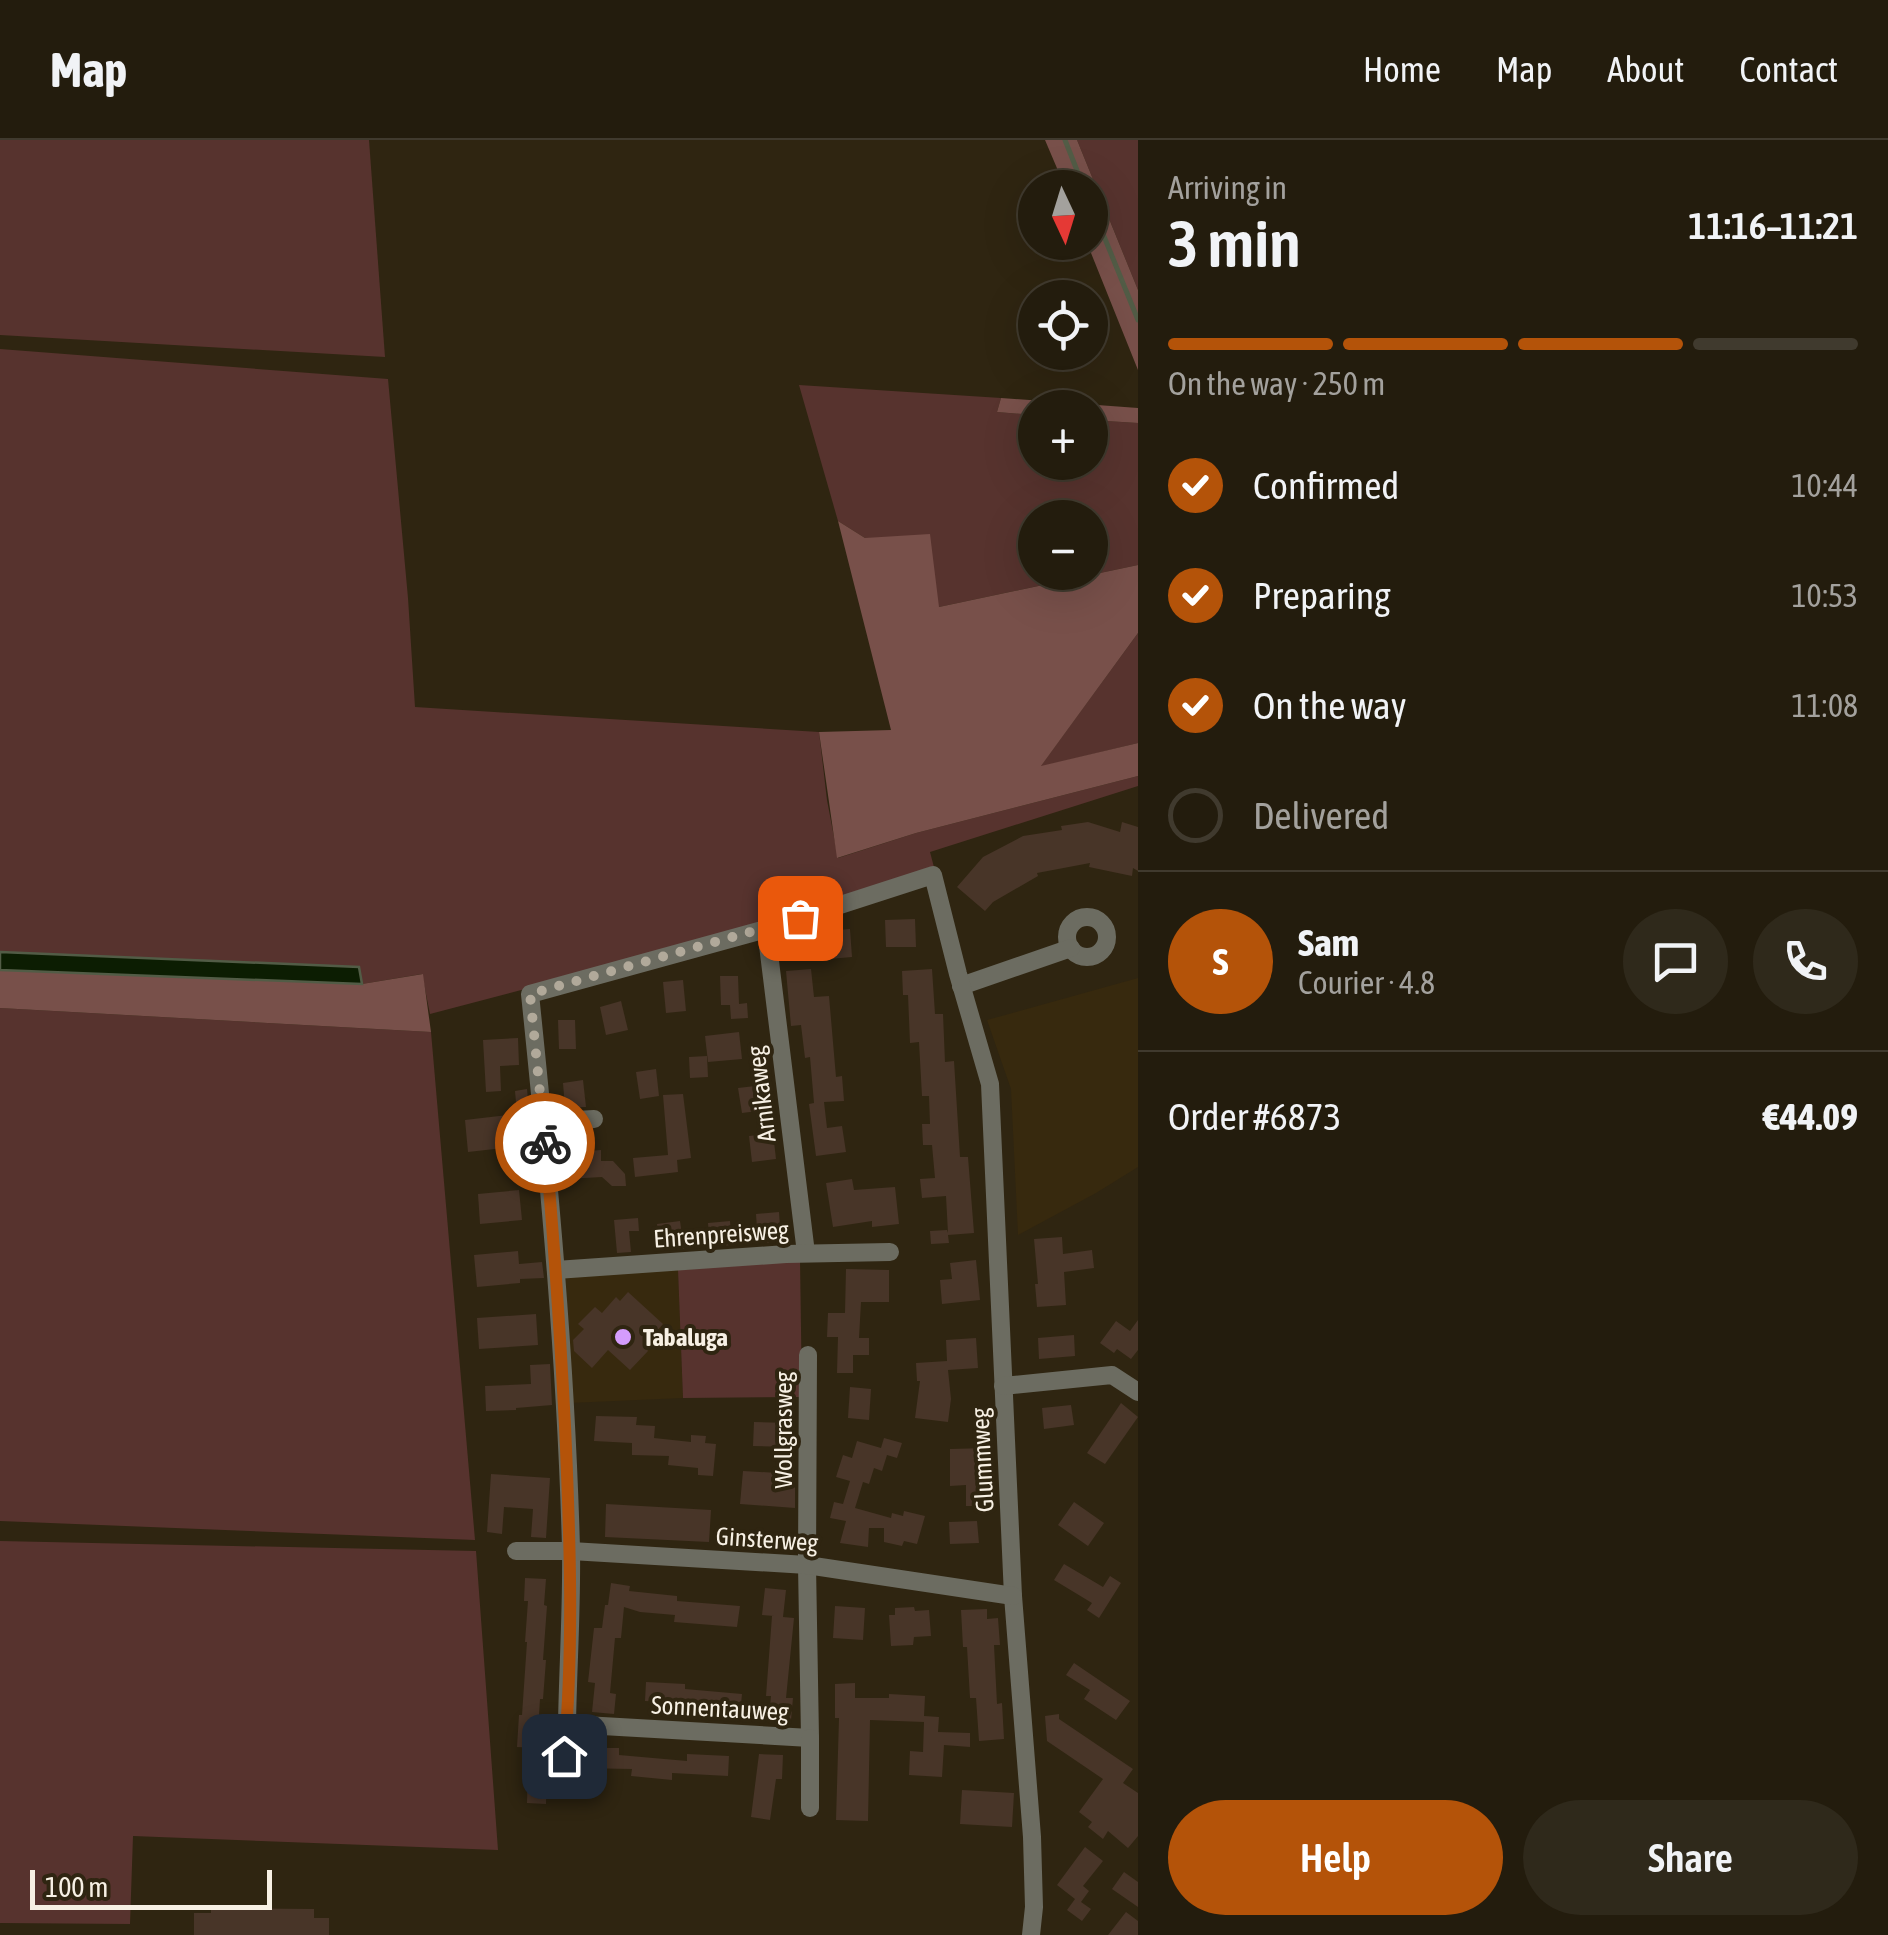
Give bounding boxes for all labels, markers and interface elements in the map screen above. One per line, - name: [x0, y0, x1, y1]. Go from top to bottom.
- text: Map: [50, 42, 127, 97]
- text: Home: [1363, 49, 1441, 89]
- text: Map: [1496, 49, 1552, 89]
- text: About: [1607, 49, 1684, 89]
- text: Contact: [1739, 49, 1838, 89]
- text: Arriving in: [1168, 169, 1287, 206]
- north arrow: [1018, 170, 1108, 260]
- map controls: [1018, 170, 1108, 590]
- text: 11:16–11:21: [1688, 204, 1858, 247]
- text: 3 min: [1168, 206, 1301, 281]
- button: locate: [1018, 280, 1108, 370]
- text: On the way · 250 m: [1168, 365, 1385, 402]
- button: +: [1018, 390, 1108, 480]
- icon: check: [1168, 458, 1223, 513]
- text: Confirmed: [1253, 464, 1399, 507]
- text: 10:44: [1792, 467, 1858, 504]
- button: −: [1018, 500, 1108, 590]
- icon: check: [1168, 568, 1223, 623]
- text: Preparing: [1253, 574, 1391, 617]
- text: 10:53: [1792, 577, 1858, 614]
- icon: check: [1168, 678, 1223, 733]
- text: On the way: [1253, 684, 1406, 727]
- text: 11:08: [1792, 687, 1858, 724]
- text: Delivered: [1253, 794, 1389, 837]
- pin: [758, 876, 843, 961]
- icon: bag: [773, 891, 828, 946]
- button: chat: [1623, 909, 1728, 1014]
- button: phone: [1753, 909, 1858, 1014]
- text: Sam: [1298, 921, 1359, 964]
- text: S: [1213, 940, 1228, 983]
- text: Courier · 4.8: [1298, 964, 1435, 1001]
- street label: Arnikaweg: [741, 1044, 781, 1144]
- courier: [495, 1093, 595, 1193]
- text: Order #6873: [1168, 1095, 1341, 1138]
- text: €44.09: [1763, 1095, 1858, 1138]
- icon: bike: [518, 1116, 573, 1171]
- street label: Ehrenpreisweg: [652, 1215, 790, 1253]
- place label: Tabaluga: [643, 1323, 728, 1351]
- marker: Tabaluga: [612, 1326, 634, 1348]
- street label: Wollgrasweg: [769, 1371, 797, 1488]
- street label: Glummweg: [965, 1407, 999, 1513]
- street label: Ginsterweg: [715, 1521, 819, 1557]
- street label: Sonnentauweg: [651, 1690, 790, 1726]
- pin: [522, 1714, 607, 1799]
- icon: home: [537, 1729, 592, 1784]
- button: Help: [1168, 1800, 1503, 1915]
- button: Share: [1523, 1800, 1858, 1915]
- scale bar: [30, 1865, 272, 1910]
- text: 100 m: [45, 1871, 108, 1903]

